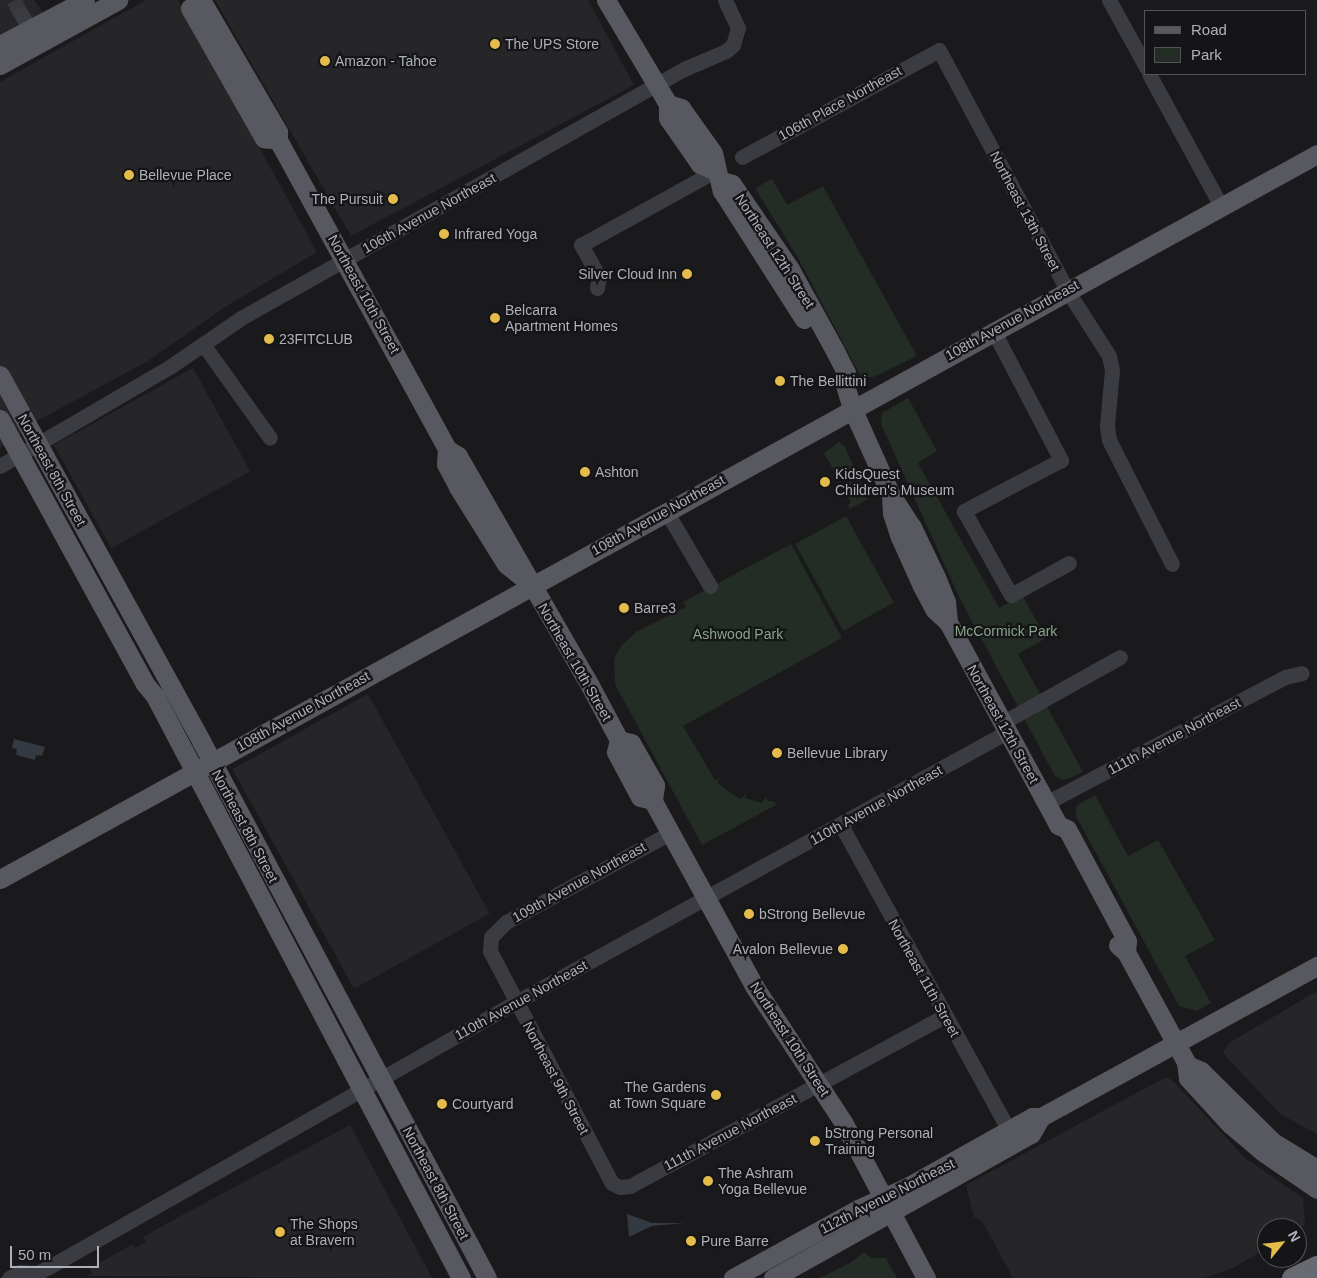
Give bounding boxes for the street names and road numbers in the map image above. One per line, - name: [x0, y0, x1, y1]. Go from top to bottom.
- street label: 106th Place Northeast: [775, 62, 905, 144]
- street label: Northeast 13th Street: [986, 148, 1064, 274]
- street label: 106th Avenue Northeast: [359, 169, 499, 257]
- street label: Northeast 12th Street: [732, 191, 818, 311]
- street label: Northeast 10th Street: [324, 232, 404, 356]
- street label: 108th Avenue Northeast: [942, 276, 1082, 364]
- street label: Northeast 8th Street: [14, 411, 90, 529]
- street label: 108th Avenue Northeast: [588, 471, 728, 559]
- street label: Northeast 10th Street: [534, 600, 616, 724]
- street label: Northeast 12th Street: [963, 662, 1043, 786]
- street label: 108th Avenue Northeast: [233, 667, 373, 755]
- street label: 111th Avenue Northeast: [1104, 694, 1244, 778]
- street label: 110th Avenue Northeast: [806, 761, 946, 849]
- street label: Northeast 8th Street: [208, 767, 282, 885]
- street label: 109th Avenue Northeast: [509, 838, 649, 926]
- street label: Northeast 11th Street: [885, 916, 963, 1040]
- street label: 110th Avenue Northeast: [451, 956, 591, 1044]
- street label: Northeast 10th Street: [747, 979, 833, 1099]
- street label: Northeast 9th Street: [519, 1019, 593, 1137]
- street label: 111th Avenue Northeast: [660, 1090, 800, 1174]
- street label: Northeast 8th Street: [399, 1124, 473, 1242]
- street label: 112th Avenue Northeast: [816, 1155, 958, 1237]

